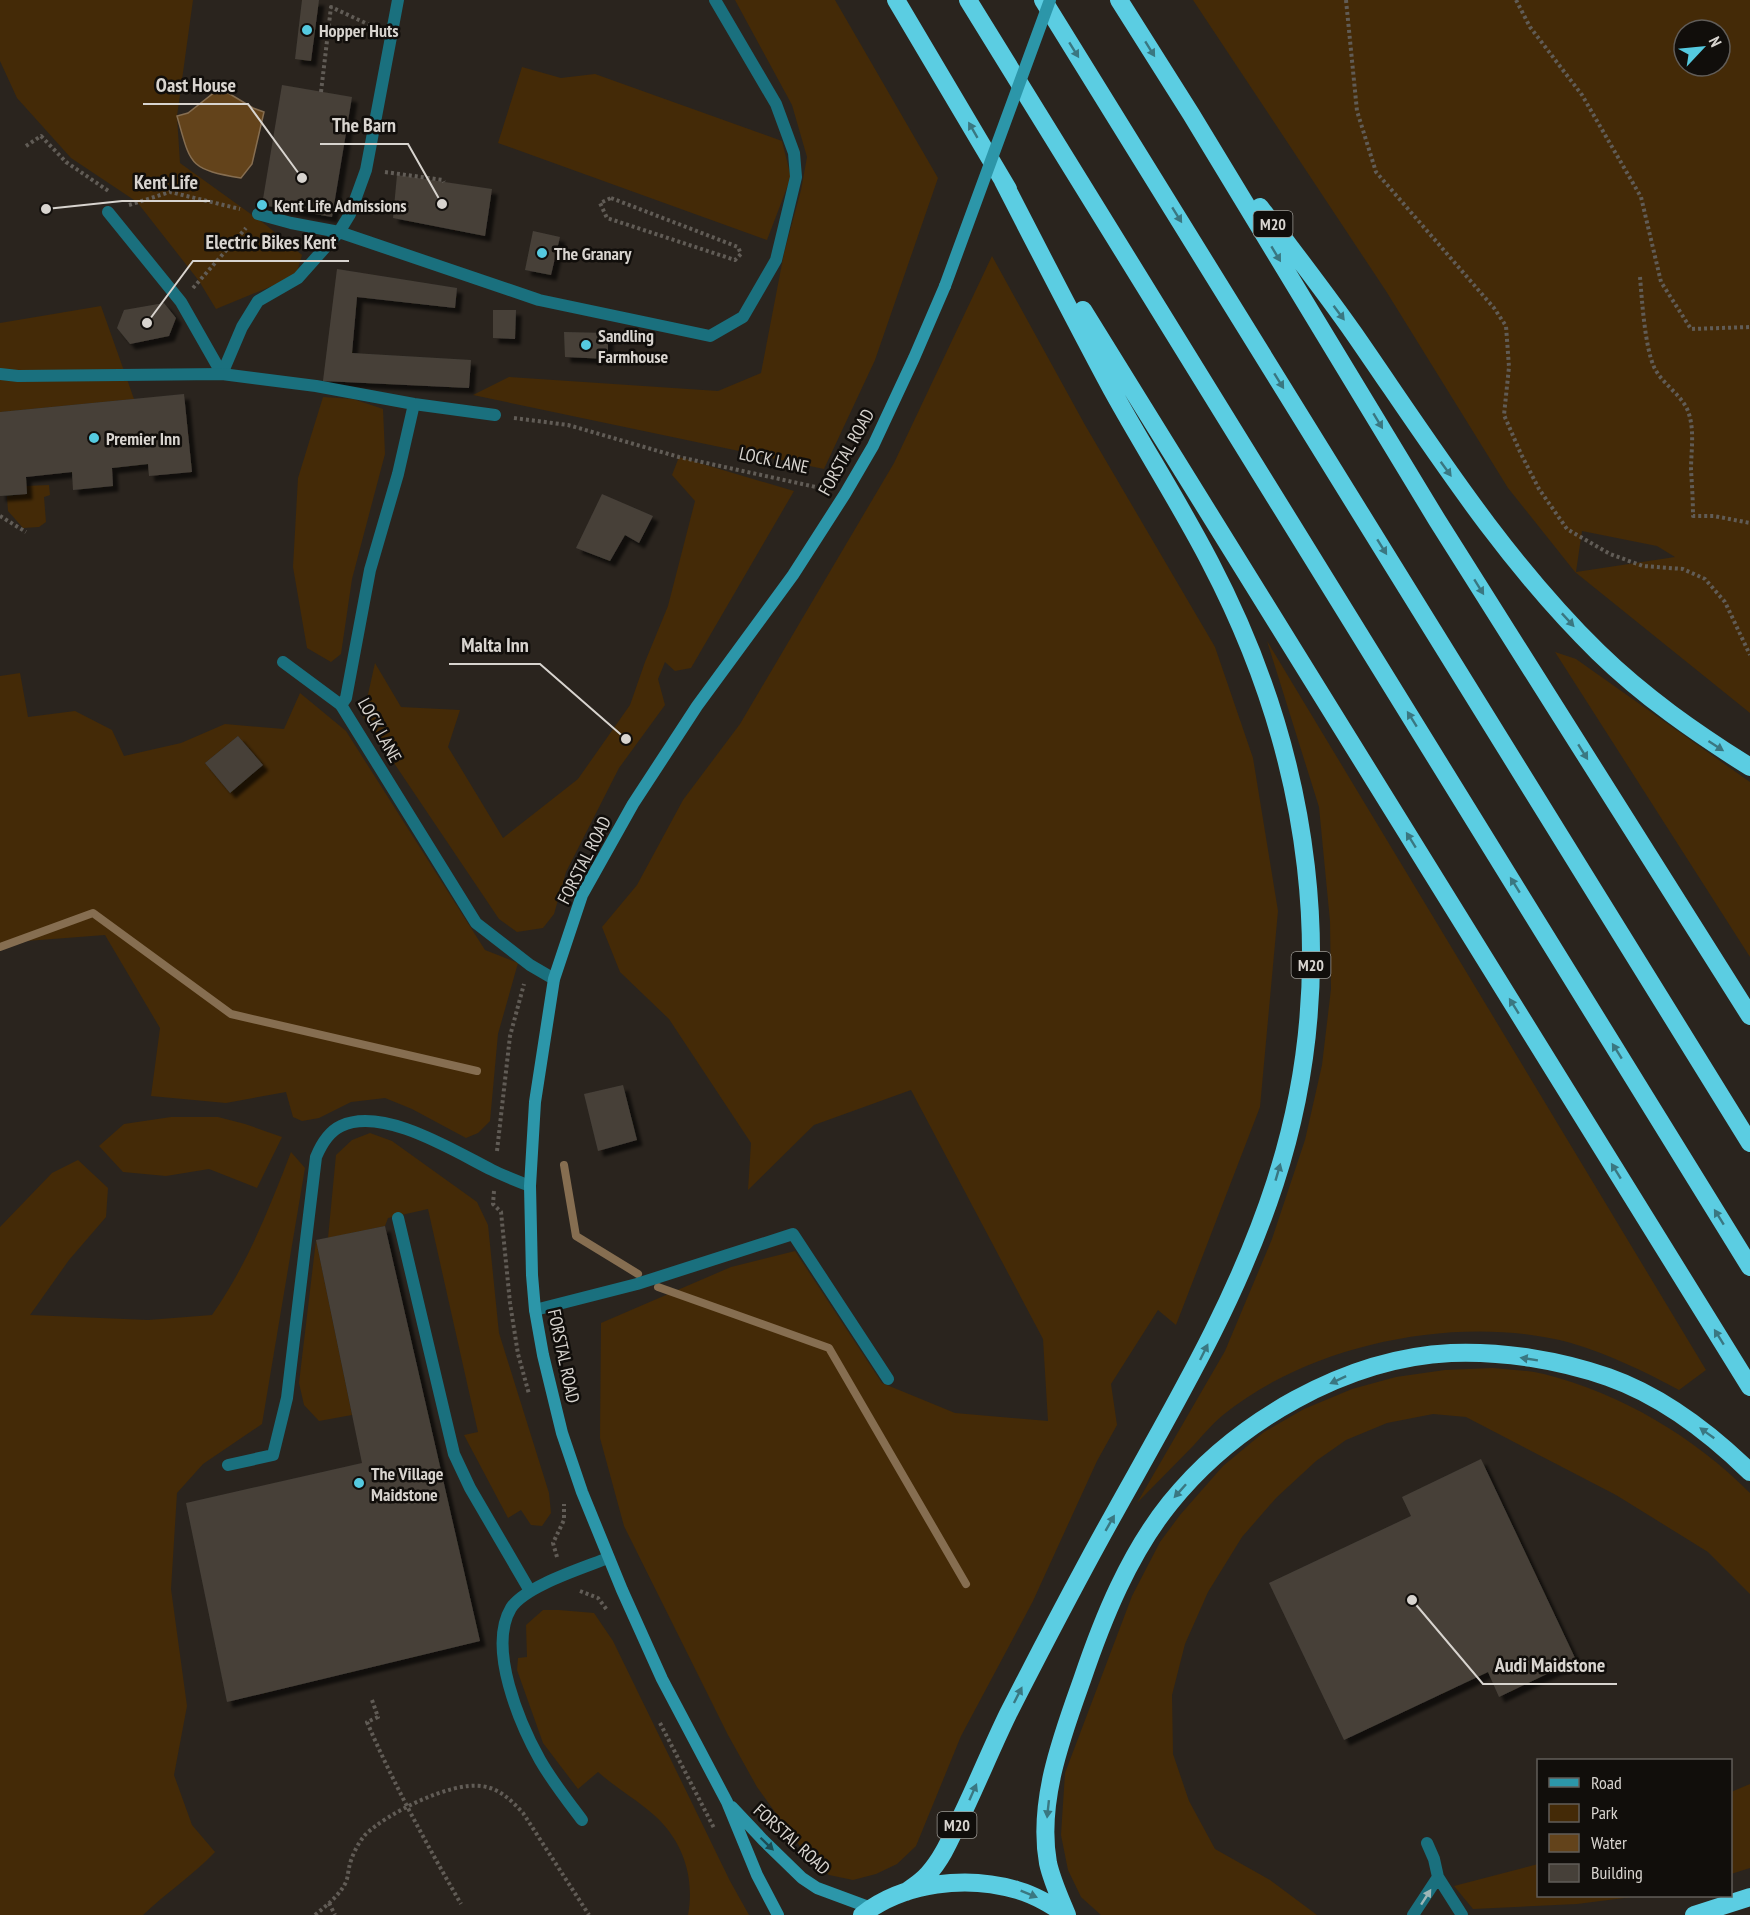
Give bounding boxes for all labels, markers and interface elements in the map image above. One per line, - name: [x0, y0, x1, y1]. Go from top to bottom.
- north arrow: [1672, 18, 1732, 78]
- place label: Hopper Huts: [319, 19, 399, 42]
- marker: Hopper Huts: [300, 23, 314, 37]
- text: N: [1705, 33, 1726, 50]
- one-way arrow: [1144, 41, 1156, 57]
- one-way arrow: [1069, 42, 1080, 58]
- callout: Oast House: [143, 66, 248, 104]
- text: Oast House: [156, 72, 236, 98]
- callout: The Barn: [320, 106, 408, 144]
- text: The Barn: [332, 112, 396, 138]
- one-way arrow: [969, 122, 979, 139]
- callout: Kent Life: [122, 163, 210, 201]
- text: Kent Life: [134, 169, 198, 195]
- place label: Kent Life Admissions: [274, 194, 407, 217]
- marker: Kent Life Admissions: [255, 198, 269, 212]
- one-way arrow: [1171, 207, 1182, 223]
- road number: M20: [1254, 211, 1292, 237]
- callout: Electric Bikes Kent: [193, 223, 349, 261]
- text: Electric Bikes Kent: [206, 229, 337, 255]
- place label: The Granary: [554, 242, 632, 265]
- marker: The Granary: [535, 246, 549, 260]
- one-way arrow: [1271, 246, 1282, 262]
- one-way arrow: [1333, 305, 1345, 321]
- place label: Sandling Farmhouse: [598, 324, 669, 368]
- marker: Sandling Farmhouse: [579, 338, 593, 352]
- one-way arrow: [1274, 373, 1285, 389]
- street label: FORSTAL ROAD: [813, 405, 879, 499]
- one-way arrow: [1372, 413, 1383, 429]
- place label: Premier Inn: [106, 427, 180, 450]
- marker: Premier Inn: [87, 431, 101, 445]
- street label: LOCK LANE: [737, 441, 811, 479]
- one-way arrow: [1440, 460, 1452, 476]
- one-way arrow: [1376, 539, 1387, 555]
- one-way arrow: [1473, 579, 1484, 595]
- one-way arrow: [1561, 612, 1574, 627]
- callout: Malta Inn: [449, 626, 540, 664]
- text: Malta Inn: [461, 632, 529, 658]
- street label: LOCK LANE: [353, 694, 407, 766]
- one-way arrow: [1407, 711, 1418, 727]
- one-way arrow: [1708, 740, 1724, 752]
- one-way arrow: [1578, 744, 1589, 760]
- street label: FORSTAL ROAD: [552, 812, 616, 908]
- one-way arrow: [1406, 832, 1417, 848]
- one-way arrow: [1509, 877, 1520, 893]
- road number: M20: [1292, 952, 1330, 978]
- one-way arrow: [1508, 998, 1519, 1014]
- one-way arrow: [1611, 1043, 1622, 1059]
- one-way arrow: [1274, 1163, 1283, 1181]
- one-way arrow: [1611, 1163, 1622, 1179]
- one-way arrow: [1714, 1209, 1725, 1225]
- street label: FORSTAL ROAD: [543, 1307, 585, 1405]
- one-way arrow: [1714, 1329, 1725, 1345]
- one-way arrow: [1199, 1344, 1209, 1361]
- one-way arrow: [1519, 1354, 1538, 1363]
- one-way arrow: [1329, 1375, 1346, 1384]
- one-way arrow: [1699, 1427, 1715, 1439]
- place label: The Village Maidstone: [371, 1462, 444, 1506]
- marker: The Village Maidstone: [352, 1476, 366, 1490]
- one-way arrow: [1173, 1484, 1187, 1499]
- one-way arrow: [1104, 1515, 1115, 1531]
- callout: Audi Maidstone: [1483, 1646, 1617, 1684]
- text: Audi Maidstone: [1494, 1652, 1605, 1678]
- one-way arrow: [1013, 1687, 1023, 1704]
- legend: [1537, 1759, 1732, 1897]
- text: Road: [1591, 1771, 1622, 1794]
- one-way arrow: [968, 1784, 977, 1801]
- street label: FORSTAL ROAD: [749, 1799, 835, 1879]
- one-way arrow: [1043, 1800, 1053, 1819]
- text: Park: [1591, 1801, 1618, 1824]
- road number: M20: [938, 1812, 976, 1838]
- text: Water: [1591, 1831, 1627, 1854]
- one-way arrow: [760, 1837, 775, 1851]
- text: Building: [1591, 1861, 1643, 1884]
- one-way arrow: [1421, 1888, 1432, 1905]
- one-way arrow: [1020, 1890, 1038, 1899]

